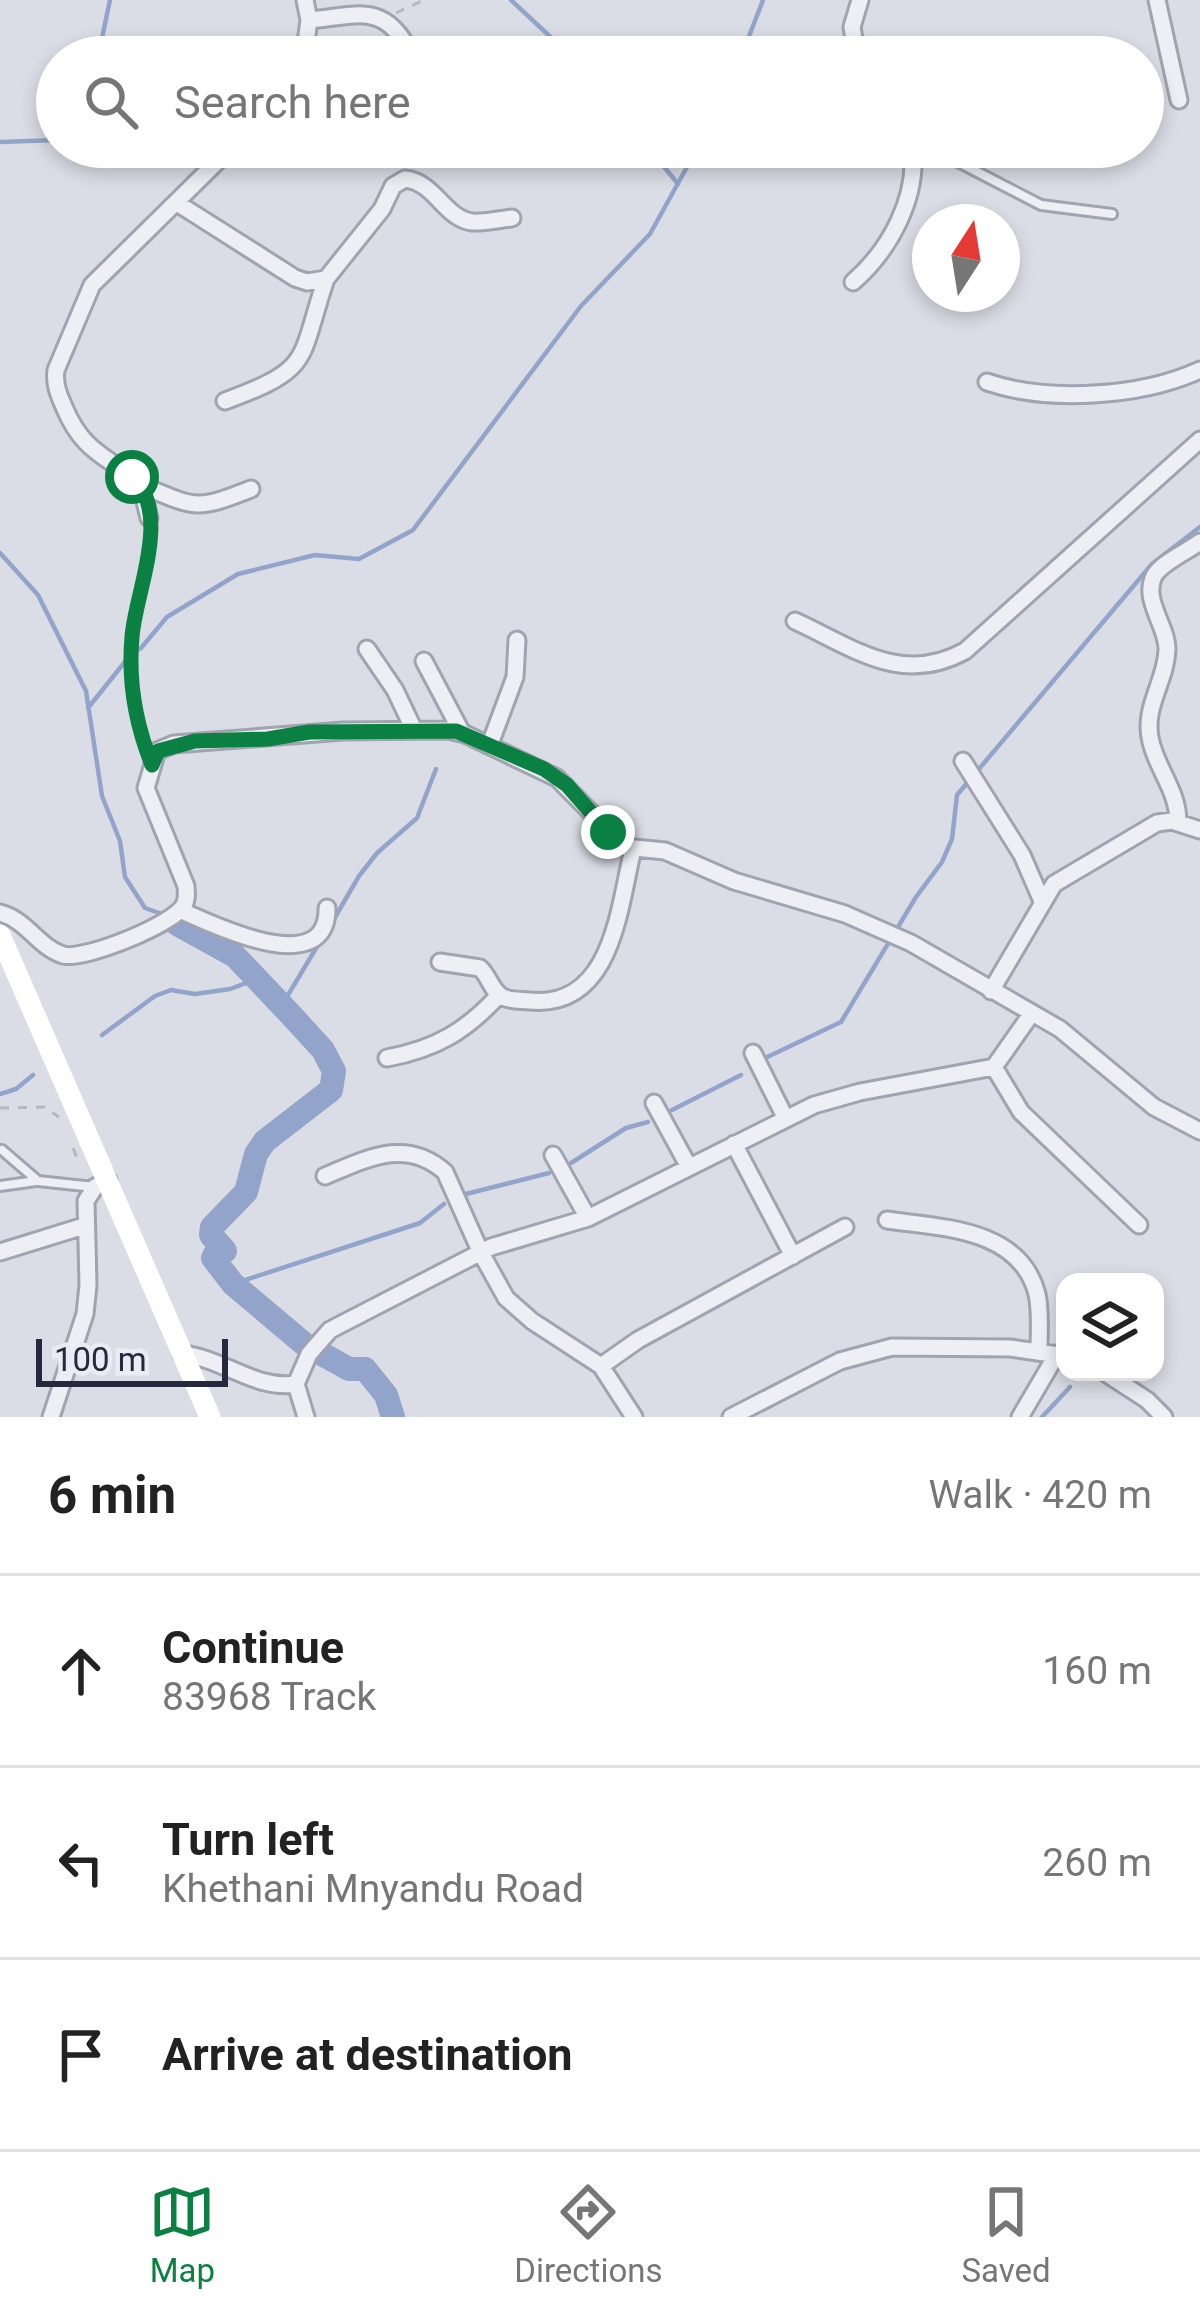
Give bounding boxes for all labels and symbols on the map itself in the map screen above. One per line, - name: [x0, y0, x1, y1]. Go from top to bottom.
- north arrow: [912, 204, 1020, 312]
- route start: [105, 450, 159, 504]
- route end: [581, 805, 635, 859]
- scale bar: [36, 1333, 228, 1386]

